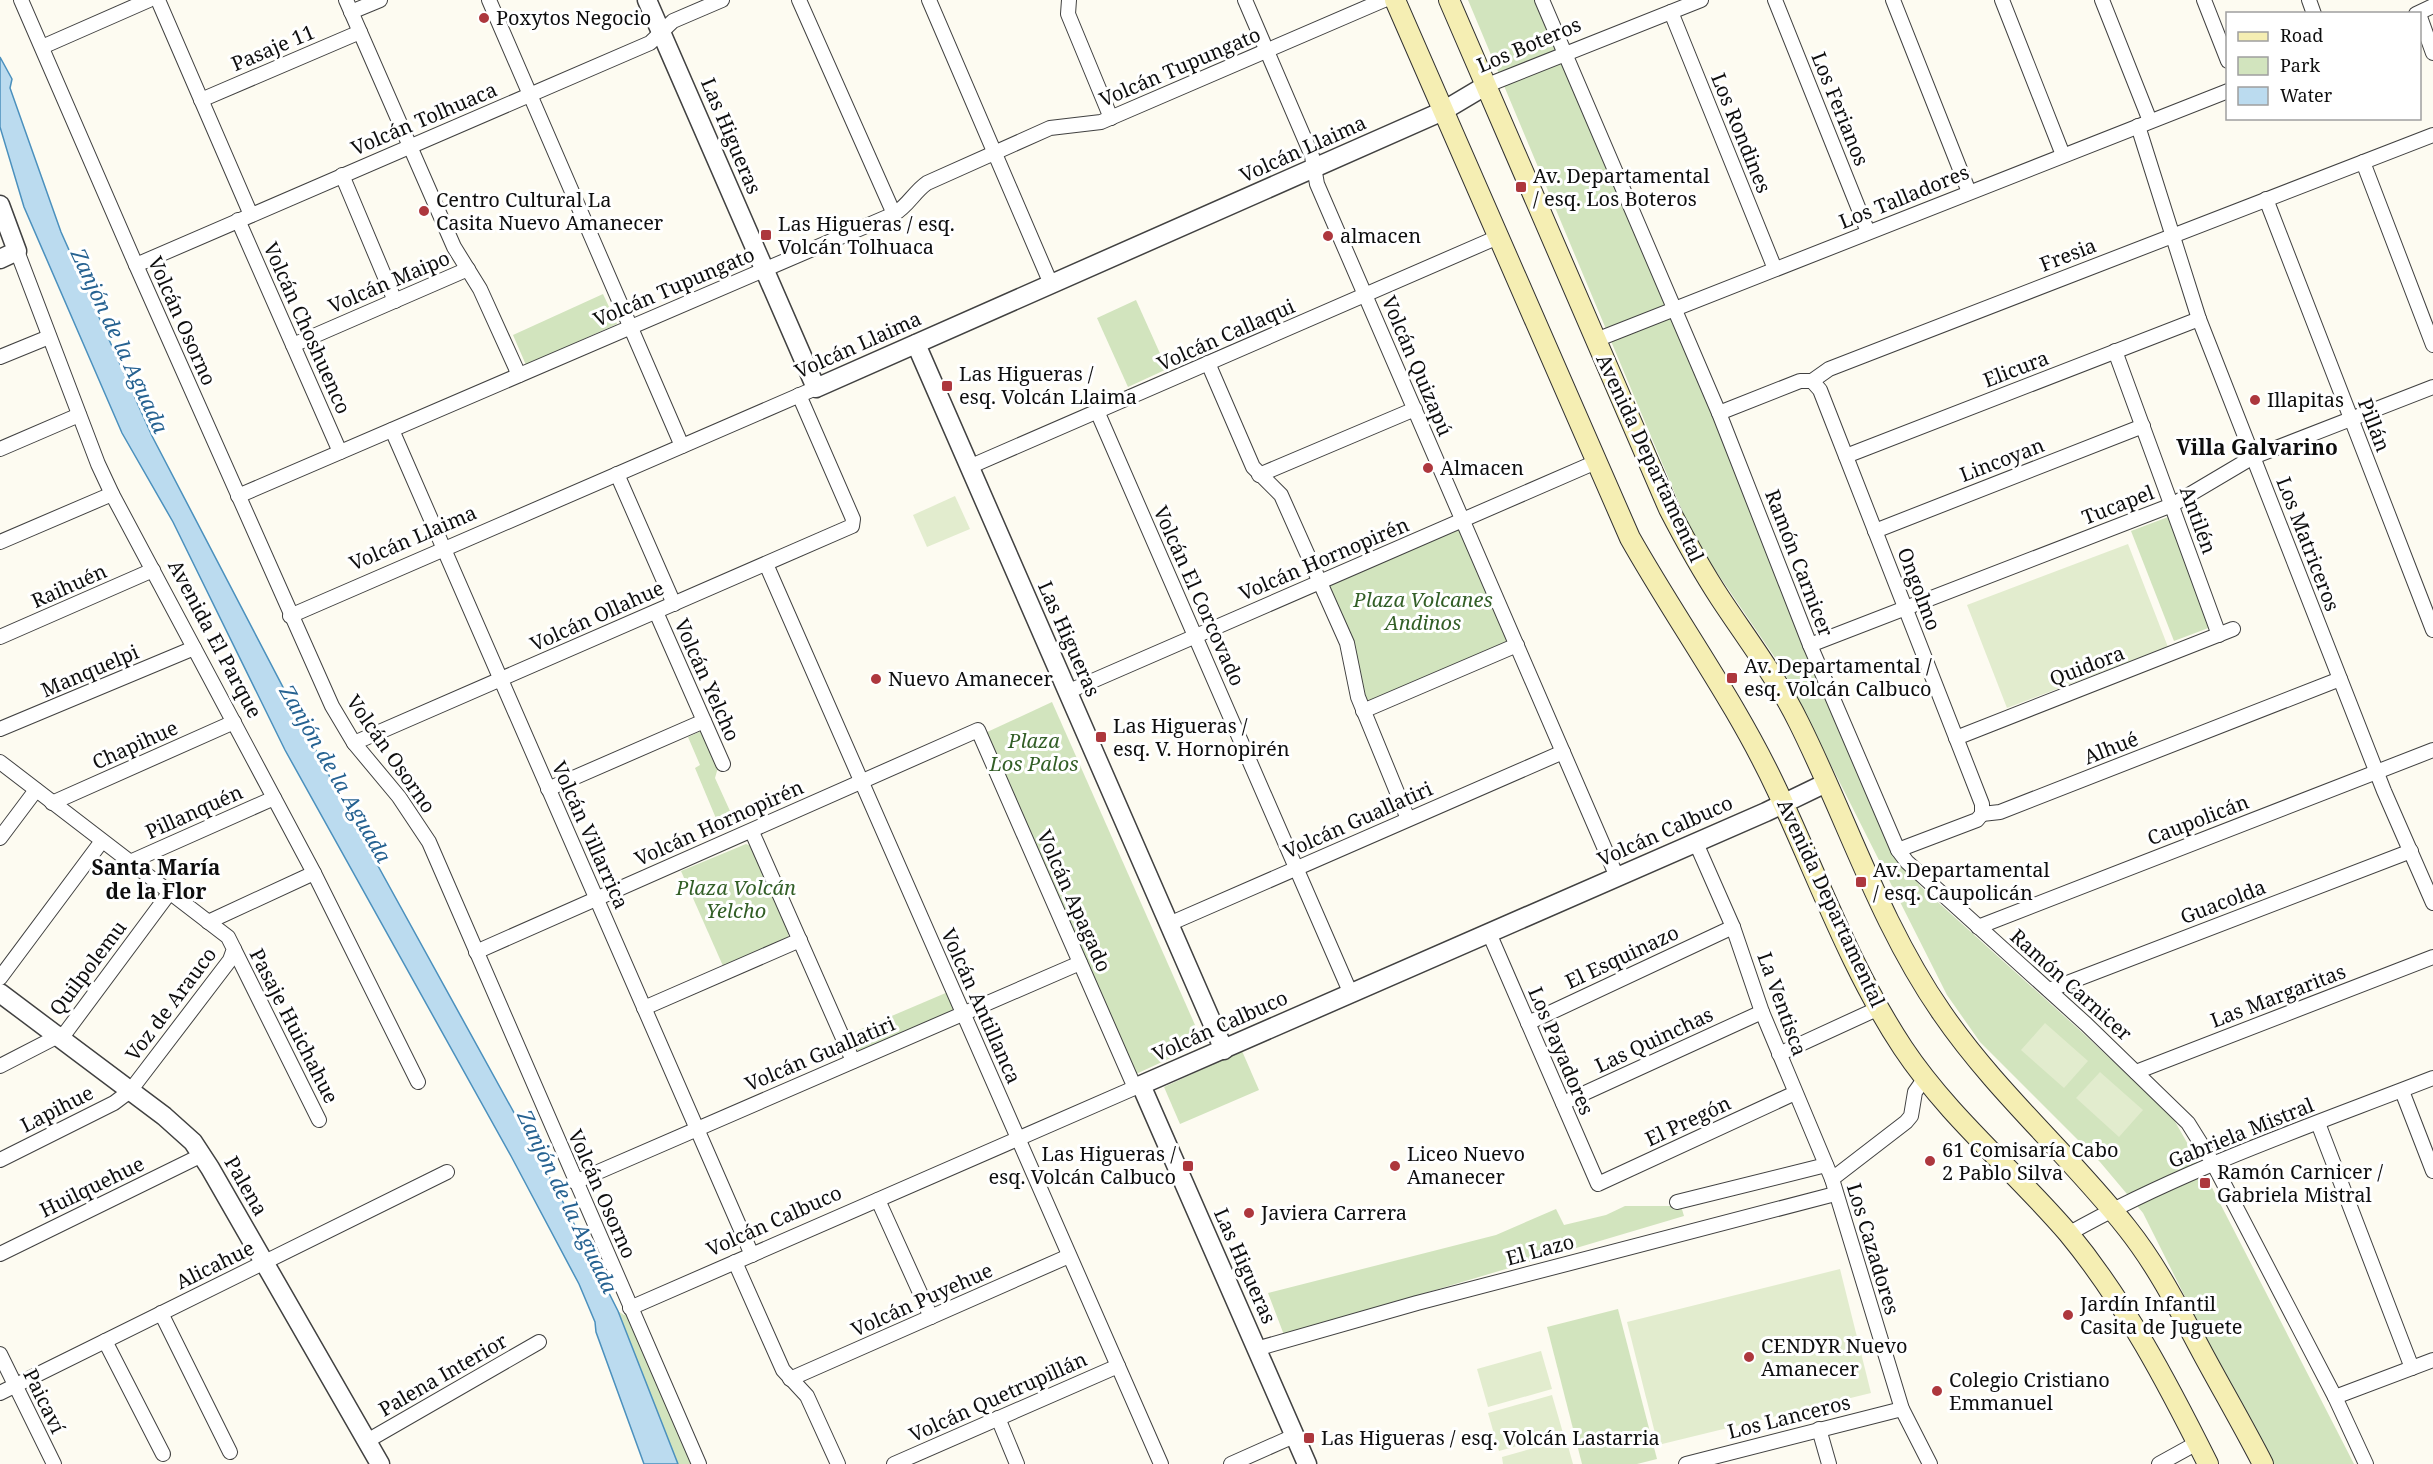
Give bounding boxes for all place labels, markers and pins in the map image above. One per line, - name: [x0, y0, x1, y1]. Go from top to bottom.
- place label: Poxytos Negocio: [496, 4, 651, 31]
- marker: Poxytos Negocio: [477, 11, 491, 25]
- place label: Av. Departamental / esq. Los Boteros: [1533, 162, 1710, 212]
- marker: Av. Departamental / esq. Los Boteros: [1514, 180, 1528, 194]
- place label: Centro Cultural La Casita Nuevo Amanecer: [436, 186, 664, 236]
- marker: Centro Cultural La Casita Nuevo Amanecer: [417, 204, 431, 218]
- place label: Las Higueras / esq. Volcán Tolhuaca: [778, 210, 955, 260]
- place label: almacen: [1340, 222, 1421, 249]
- marker: Las Higueras / esq. Volcán Tolhuaca: [759, 228, 773, 242]
- marker: almacen: [1321, 229, 1335, 243]
- place label: Las Higueras / esq. Volcán Llaima: [959, 360, 1137, 410]
- marker: Las Higueras / esq. Volcán Llaima: [940, 379, 954, 393]
- place label: Illapitas: [2267, 386, 2344, 413]
- marker: Illapitas: [2248, 393, 2262, 407]
- place label: Almacen: [1440, 454, 1524, 481]
- marker: Almacen: [1421, 461, 1435, 475]
- place label: Av. Departamental / esq. Volcán Calbuco: [1744, 652, 1932, 702]
- place label: Nuevo Amanecer: [888, 665, 1053, 692]
- marker: Av. Departamental / esq. Volcán Calbuco: [1725, 671, 1739, 685]
- marker: Nuevo Amanecer: [869, 672, 883, 686]
- place label: Las Higueras / esq. V. Hornopirén: [1113, 712, 1290, 762]
- marker: Las Higueras / esq. V. Hornopirén: [1094, 730, 1108, 744]
- place label: Av. Departamental / esq. Caupolicán: [1873, 856, 2050, 906]
- marker: Av. Departamental / esq. Caupolicán: [1854, 875, 1868, 889]
- place label: 61 Comisaría Cabo 2 Pablo Silva: [1942, 1136, 2119, 1186]
- place label: Las Higueras / esq. Volcán Calbuco: [988, 1140, 1176, 1190]
- place label: Liceo Nuevo Amanecer: [1407, 1140, 1525, 1190]
- marker: 61 Comisaría Cabo 2 Pablo Silva: [1923, 1154, 1937, 1168]
- place label: Ramón Carnicer / Gabriela Mistral: [2217, 1158, 2383, 1208]
- marker: Las Higueras / esq. Volcán Calbuco: [1181, 1159, 1195, 1173]
- marker: Liceo Nuevo Amanecer: [1388, 1159, 1402, 1173]
- marker: Ramón Carnicer / Gabriela Mistral: [2198, 1176, 2212, 1190]
- place label: Javiera Carrera: [1260, 1199, 1407, 1226]
- marker: Javiera Carrera: [1242, 1206, 1256, 1220]
- place label: Jardín Infantil Casita de Juguete: [2079, 1290, 2242, 1340]
- marker: Jardín Infantil Casita de Juguete: [2061, 1308, 2075, 1322]
- place label: CENDYR Nuevo Amanecer: [1761, 1332, 1908, 1382]
- marker: CENDYR Nuevo Amanecer: [1742, 1350, 1756, 1364]
- place label: Colegio Cristiano Emmanuel: [1949, 1366, 2110, 1416]
- marker: Colegio Cristiano Emmanuel: [1930, 1384, 1944, 1398]
- place label: Las Higueras / esq. Volcán Lastarria: [1321, 1424, 1660, 1451]
- marker: Las Higueras / esq. Volcán Lastarria: [1302, 1431, 1316, 1445]

